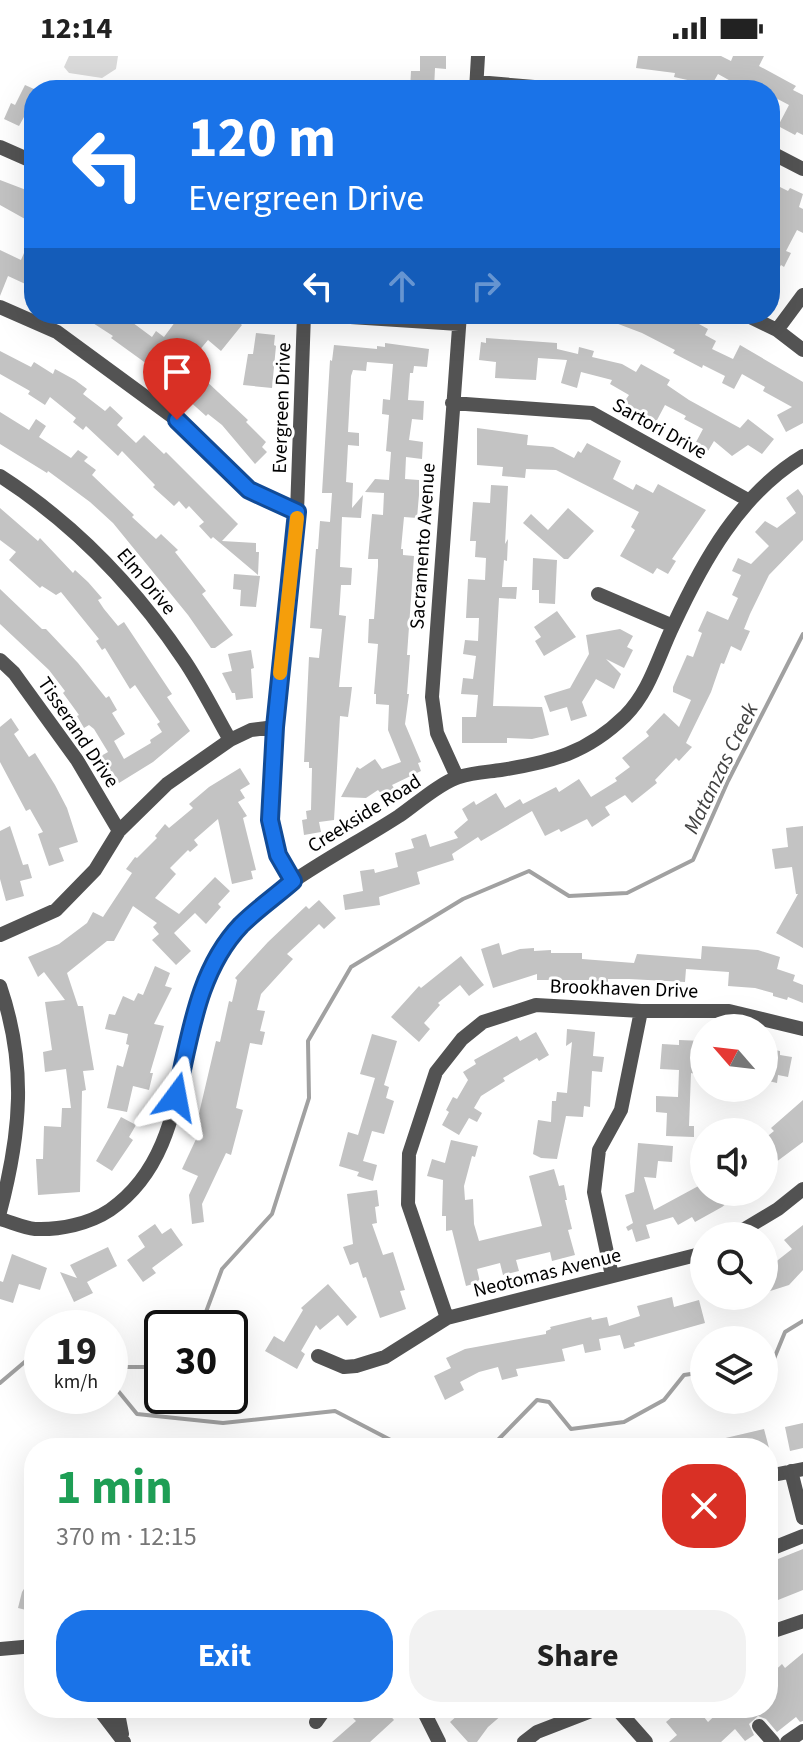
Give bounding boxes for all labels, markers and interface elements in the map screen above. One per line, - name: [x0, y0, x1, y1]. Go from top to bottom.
- text: 12:14: [40, 7, 112, 50]
- text: 120 m: [188, 99, 336, 178]
- icon: left: [56, 112, 160, 216]
- text: Evergreen Drive: [188, 173, 424, 224]
- icon: left: [296, 264, 340, 308]
- icon: ahead: [380, 264, 424, 308]
- icon: right: [464, 264, 508, 308]
- pin: [143, 338, 211, 420]
- street label: Evergreen Drive: [266, 342, 298, 474]
- icon: arrive: [155, 350, 199, 394]
- street label: Sartori Drive: [607, 391, 712, 466]
- street label: Sacramento Avenue: [403, 462, 443, 630]
- street label: Elm Drive: [110, 542, 183, 621]
- street label: Tisserand Drive: [31, 672, 126, 794]
- water label: Matanzas Creek: [675, 697, 767, 839]
- street label: Creekside Road: [302, 768, 427, 860]
- street label: Brookhaven Drive: [549, 972, 699, 1006]
- north arrow: [690, 1014, 778, 1102]
- map controls: [690, 1014, 778, 1414]
- position arrow: [134, 1055, 218, 1139]
- button: sound: [690, 1118, 778, 1206]
- button: search: [690, 1222, 778, 1310]
- street label: Neotomas Avenue: [470, 1241, 624, 1305]
- speed limit sign: 30: [144, 1310, 248, 1414]
- text: 19: [55, 1323, 97, 1380]
- button: layers: [690, 1326, 778, 1414]
- text: km/h: [54, 1368, 98, 1396]
- text: 1 min: [56, 1454, 173, 1522]
- button: close: [662, 1464, 746, 1548]
- text: 370 m · 12:15: [56, 1518, 197, 1555]
- button: Exit: [56, 1610, 393, 1702]
- button: Share: [409, 1610, 746, 1702]

